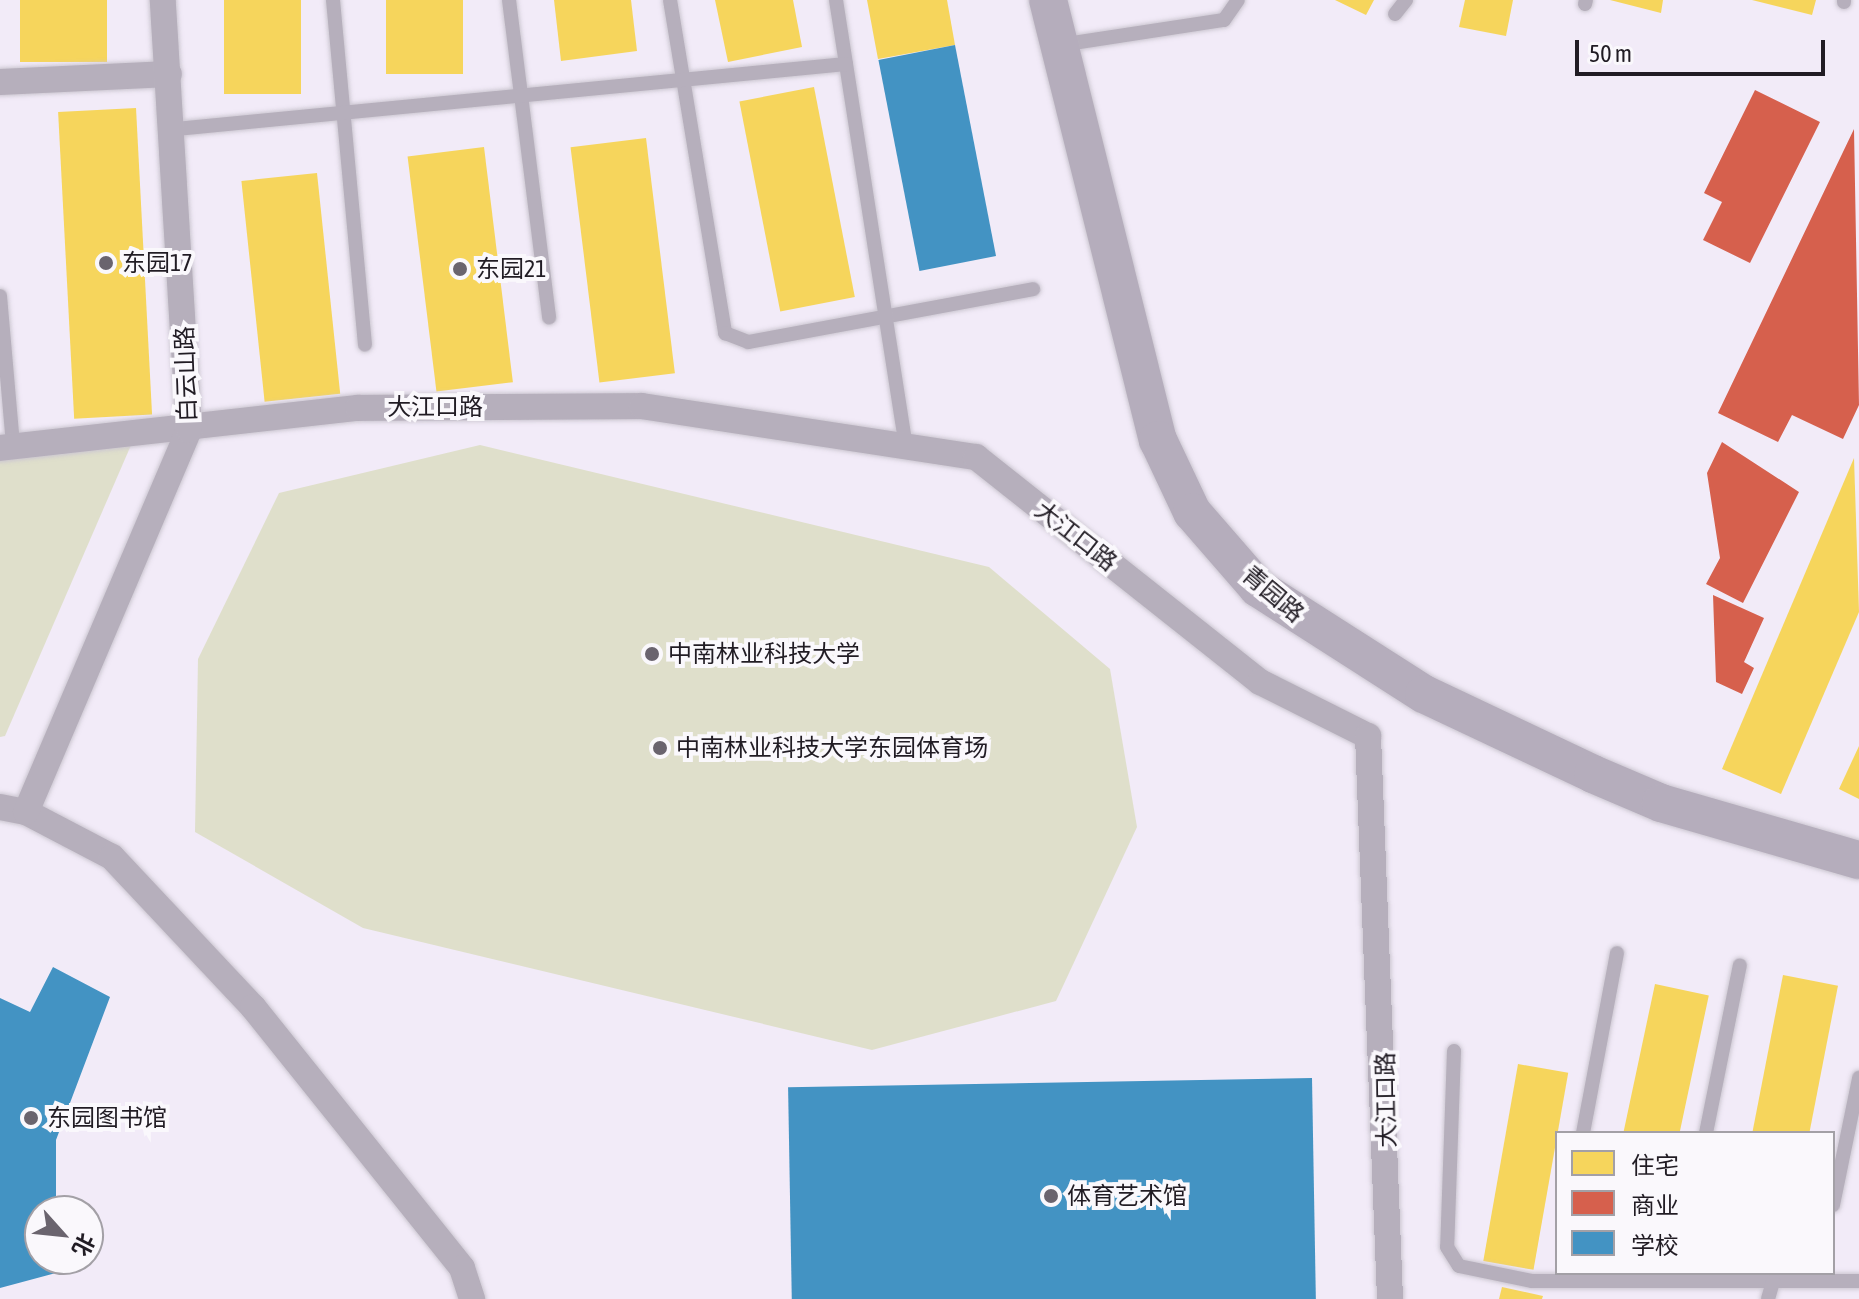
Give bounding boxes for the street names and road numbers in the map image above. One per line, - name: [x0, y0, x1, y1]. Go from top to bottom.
- street label: 白云山路: [170, 326, 202, 422]
- street label: 大江口路: [387, 393, 483, 421]
- street label: 大江口路: [1029, 495, 1123, 577]
- street label: 青园路: [1236, 560, 1310, 628]
- street label: 大江口路: [1371, 1052, 1401, 1148]

